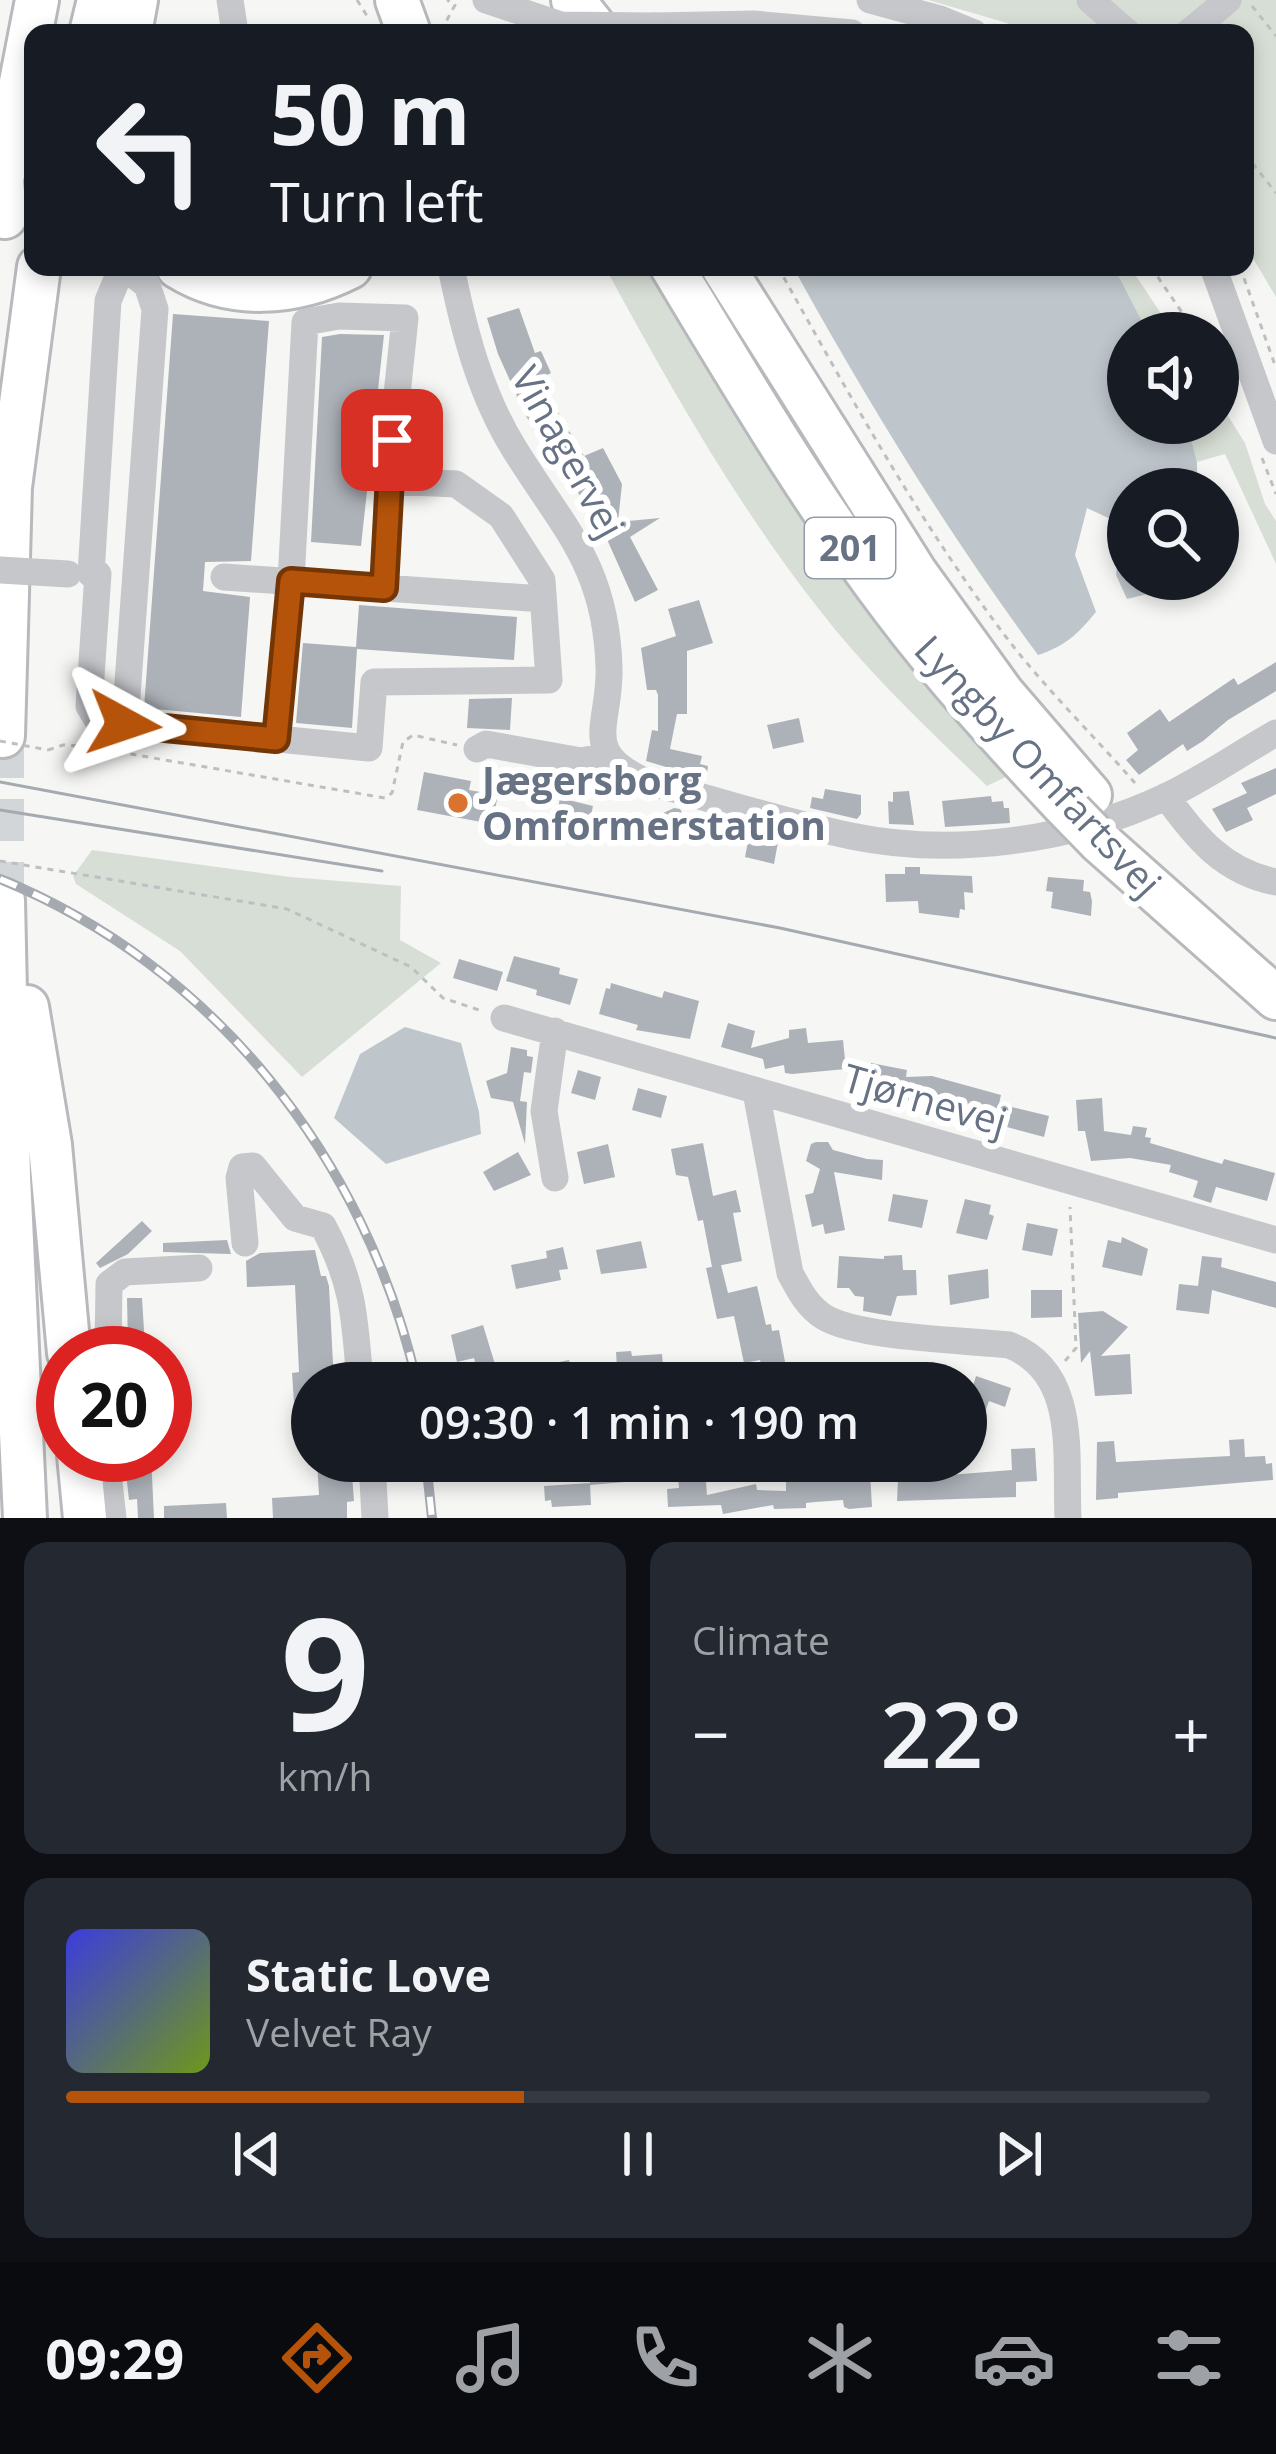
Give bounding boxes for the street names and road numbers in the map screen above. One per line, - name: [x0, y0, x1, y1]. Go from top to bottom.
- street label: Vinagervej: [500, 356, 638, 547]
- road number: 201: [805, 518, 895, 578]
- street label: Lyngby Omfartsvej: [904, 623, 1174, 907]
- street label: Tjørnevej: [837, 1050, 1013, 1147]

